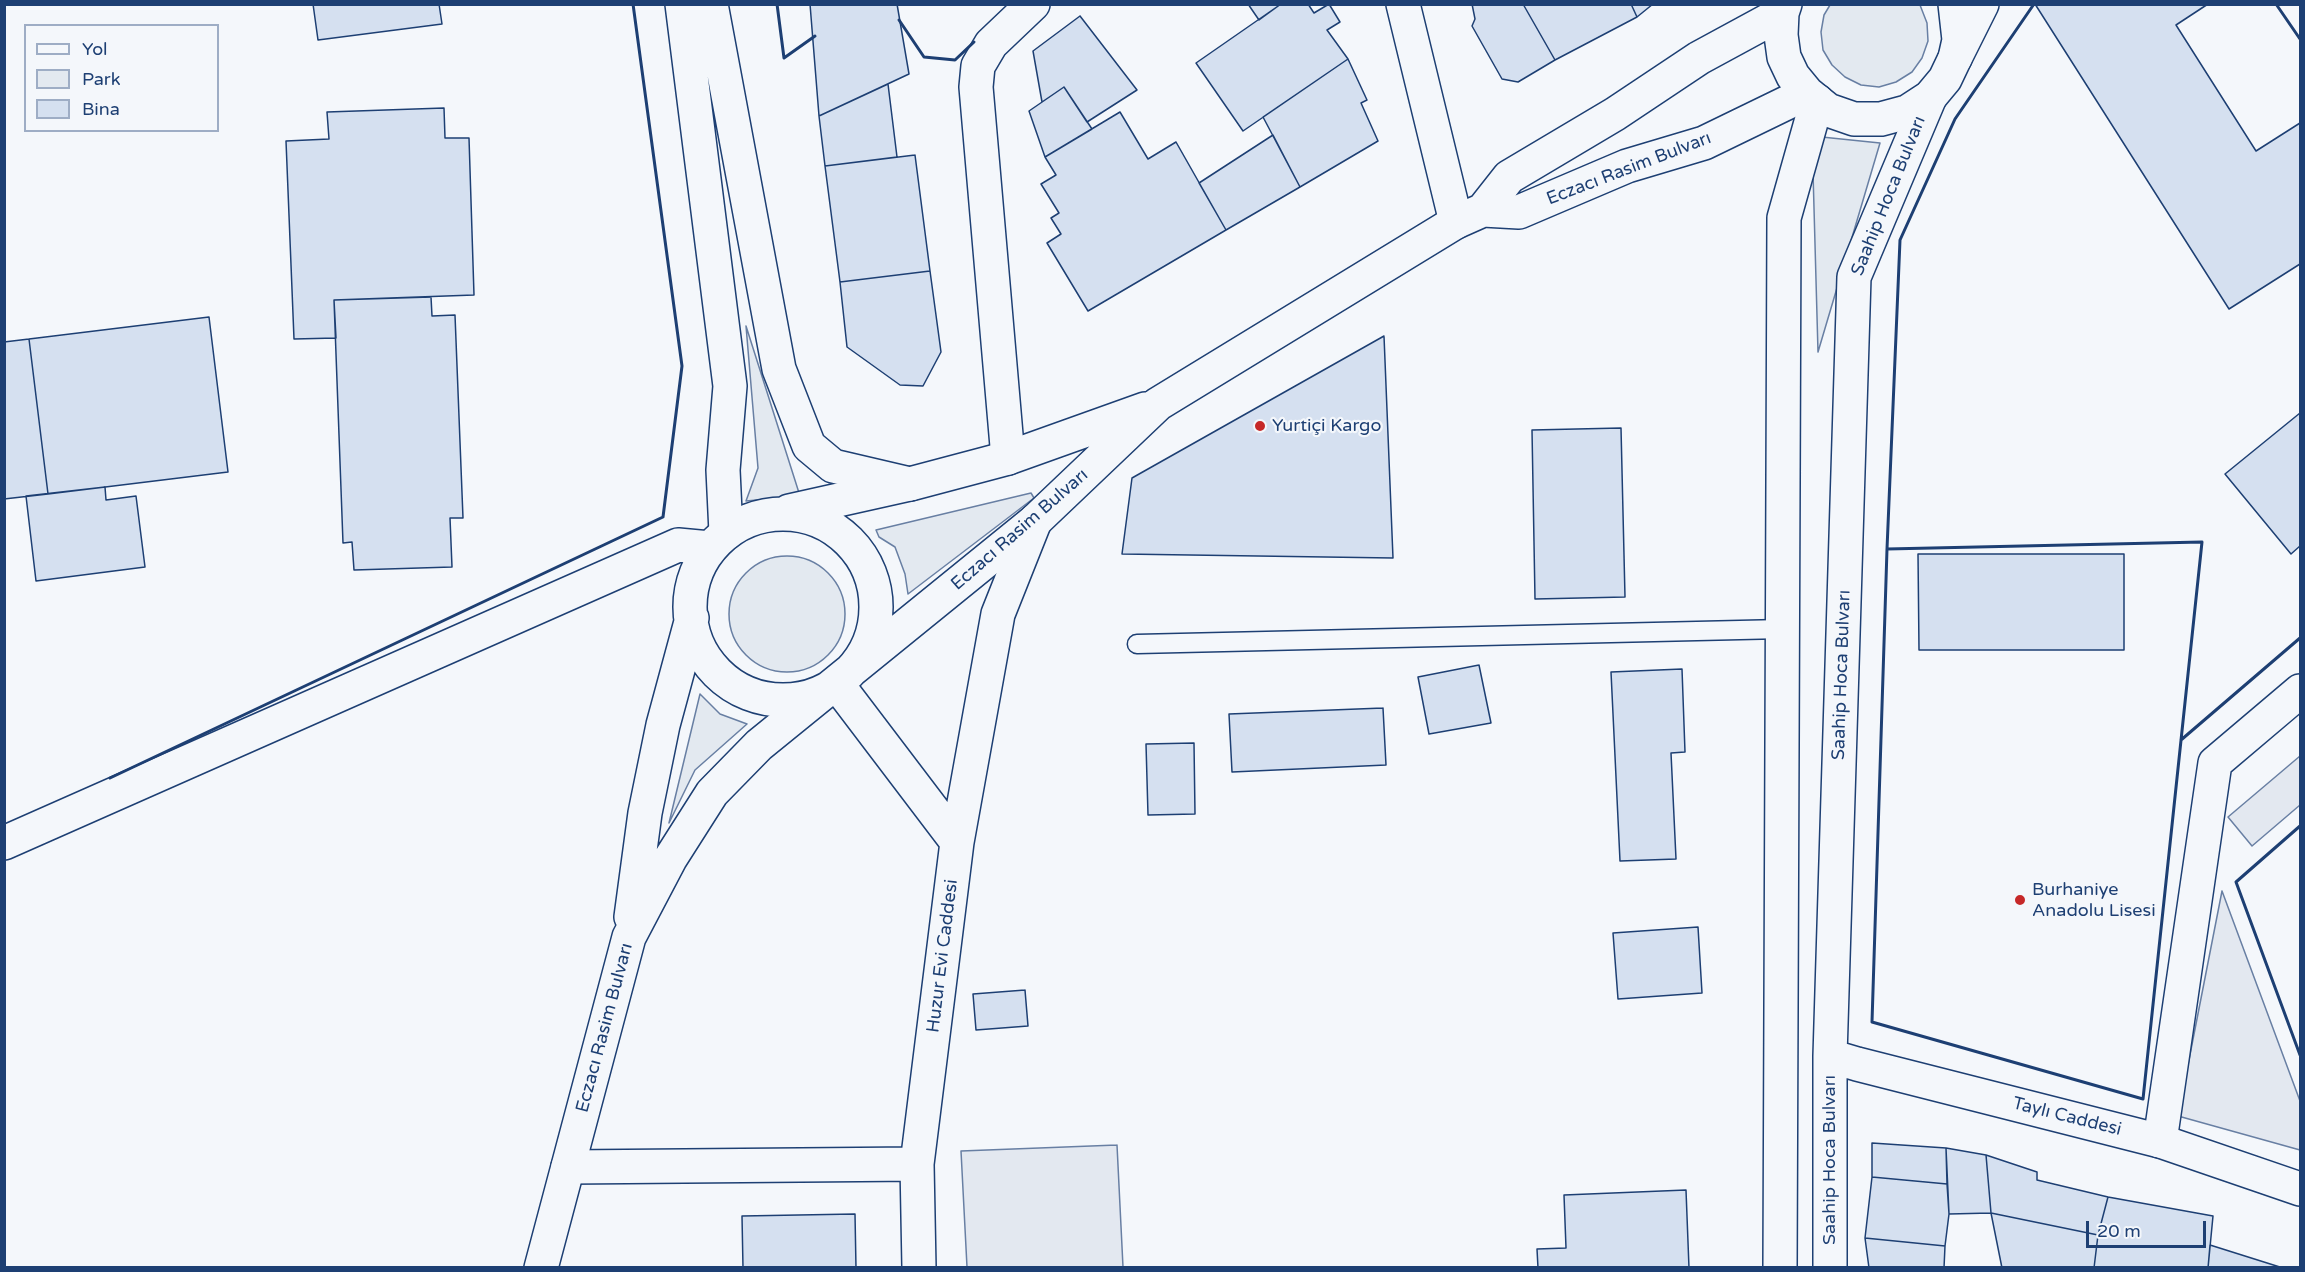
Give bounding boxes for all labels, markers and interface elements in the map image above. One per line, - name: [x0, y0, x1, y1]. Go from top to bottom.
- legend: [24, 24, 219, 132]
- text: Yol: [82, 38, 108, 60]
- text: Park: [82, 68, 120, 90]
- text: Bina: [82, 98, 120, 120]
- street label: Saahip Hoca Bulvarı: [1847, 113, 1931, 279]
- street label: Eczacı Rasim Bulvarı: [1544, 128, 1714, 210]
- place label: Yurtiçi Kargo: [1272, 415, 1381, 437]
- marker: Yurtiçi Kargo: [1253, 419, 1267, 433]
- street label: Eczacı Rasim Bulvarı: [947, 465, 1093, 595]
- street label: Saahip Hoca Bulvarı: [1828, 590, 1856, 760]
- street label: Huzur Evi Caddesi: [923, 878, 963, 1034]
- place label: Burhaniye Anadolu Lisesi: [2032, 879, 2156, 922]
- marker: Burhaniye Anadolu Lisesi: [2013, 893, 2027, 907]
- street label: Eczacı Rasim Bulvarı: [572, 941, 638, 1115]
- street label: Saahip Hoca Bulvarı: [1819, 1075, 1841, 1245]
- street label: Taylı Caddesi: [2010, 1093, 2124, 1141]
- scale bar: [2089, 1209, 2209, 1247]
- text: 20 m: [2097, 1220, 2141, 1242]

